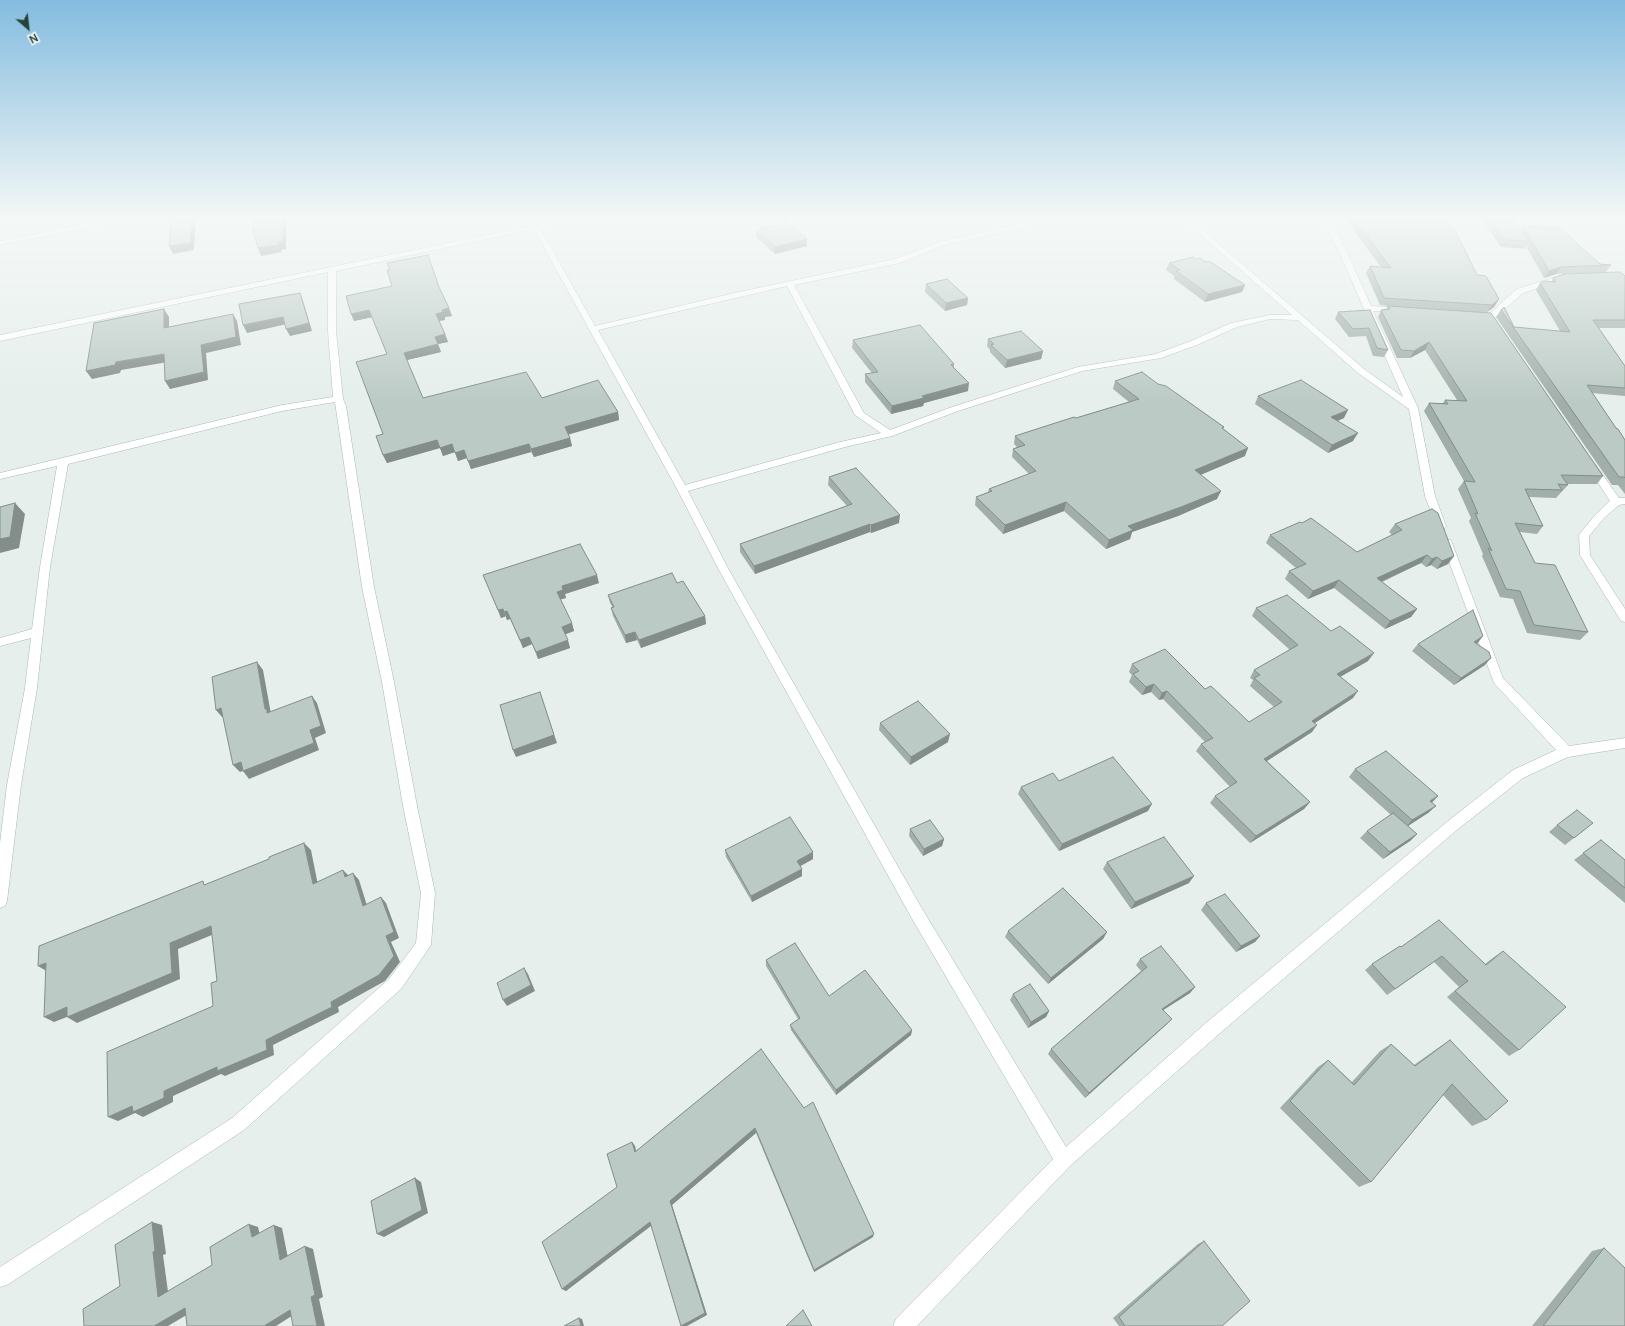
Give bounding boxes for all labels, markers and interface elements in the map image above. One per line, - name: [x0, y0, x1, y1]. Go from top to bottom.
- north arrow: [8, 8, 48, 48]
- text: N: [27, 31, 40, 47]

